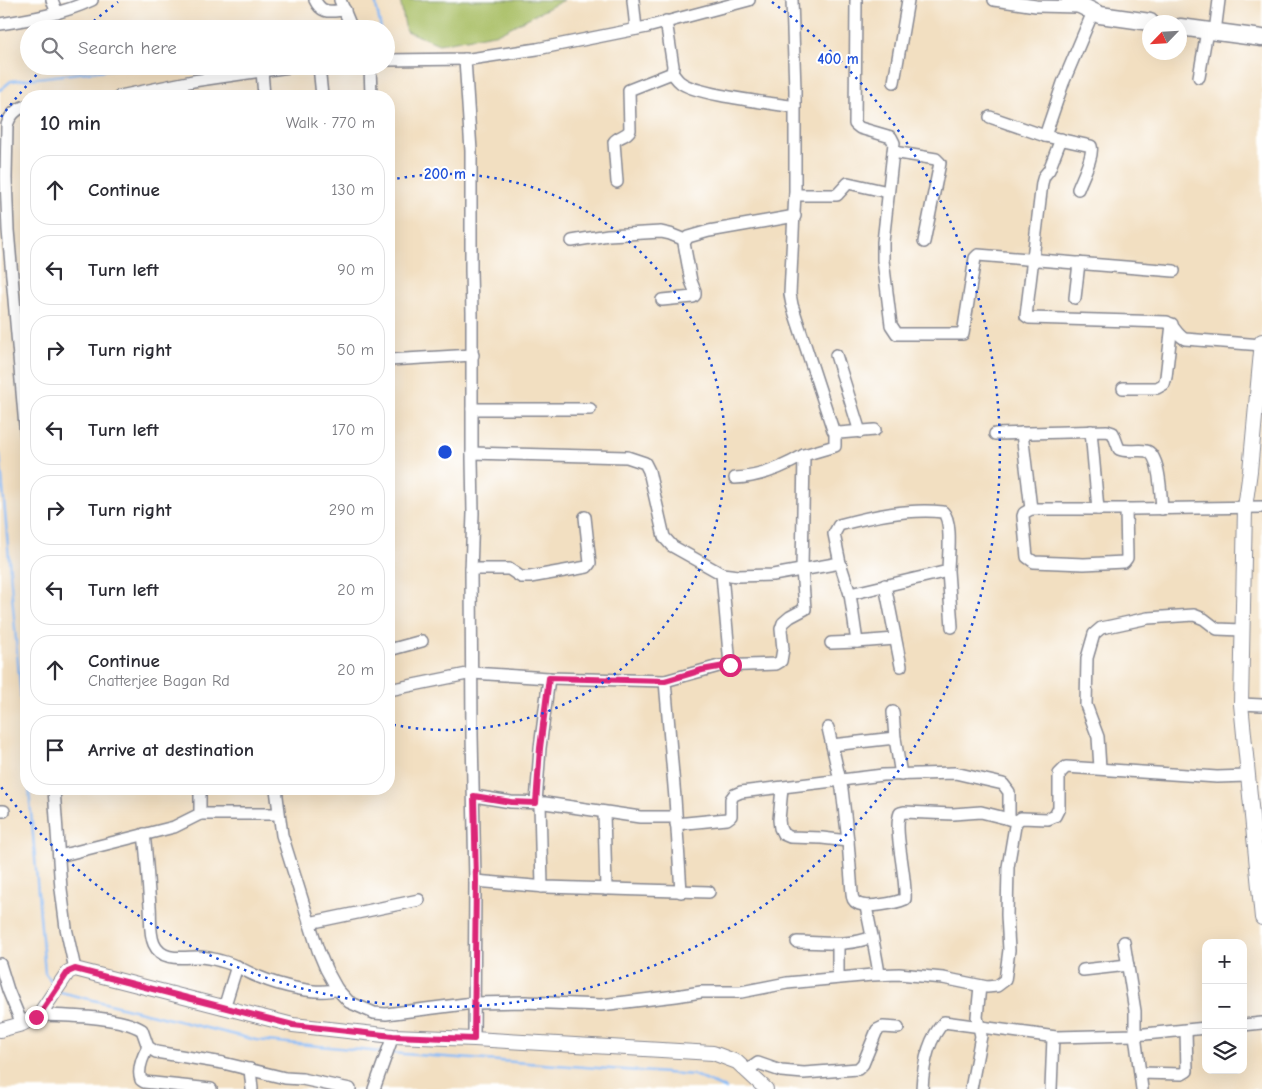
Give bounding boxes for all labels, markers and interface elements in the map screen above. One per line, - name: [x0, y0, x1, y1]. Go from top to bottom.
- north arrow: [1142, 15, 1187, 60]
- search box: [20, 20, 395, 75]
- icon: search: [38, 34, 66, 62]
- text: Search here: [78, 37, 177, 59]
- text: 400 m: [817, 50, 859, 68]
- text: 10 min: [40, 111, 101, 135]
- text: Walk · 770 m: [286, 114, 375, 132]
- text: 200 m: [424, 165, 466, 183]
- icon: ahead: [41, 176, 69, 204]
- text: Continue: [88, 179, 160, 201]
- text: 130 m: [331, 181, 374, 199]
- icon: left: [41, 256, 69, 284]
- text: Turn left: [88, 259, 159, 281]
- text: 90 m: [337, 261, 374, 279]
- icon: right: [41, 336, 69, 364]
- text: Turn right: [88, 339, 172, 361]
- text: 50 m: [337, 341, 374, 359]
- icon: left: [41, 416, 69, 444]
- text: Turn left: [88, 419, 159, 441]
- text: 170 m: [332, 421, 374, 439]
- centre of rings: [436, 443, 454, 461]
- icon: right: [41, 496, 69, 524]
- text: Turn right: [88, 499, 172, 521]
- text: 290 m: [329, 501, 374, 519]
- icon: left: [41, 576, 69, 604]
- text: Turn left: [88, 579, 159, 601]
- text: 20 m: [337, 581, 374, 599]
- text: Continue: [88, 650, 160, 672]
- route start: [719, 654, 742, 677]
- icon: ahead: [41, 656, 69, 684]
- text: 20 m: [337, 661, 374, 679]
- text: Chatterjee Bagan Rd: [88, 672, 230, 690]
- icon: arrive: [41, 736, 69, 764]
- text: Arrive at destination: [88, 739, 254, 761]
- map controls: [1202, 939, 1247, 1074]
- button: +: [1202, 939, 1247, 984]
- button: −: [1202, 984, 1247, 1029]
- route end: [25, 1006, 48, 1029]
- button: layers: [1202, 1029, 1247, 1074]

